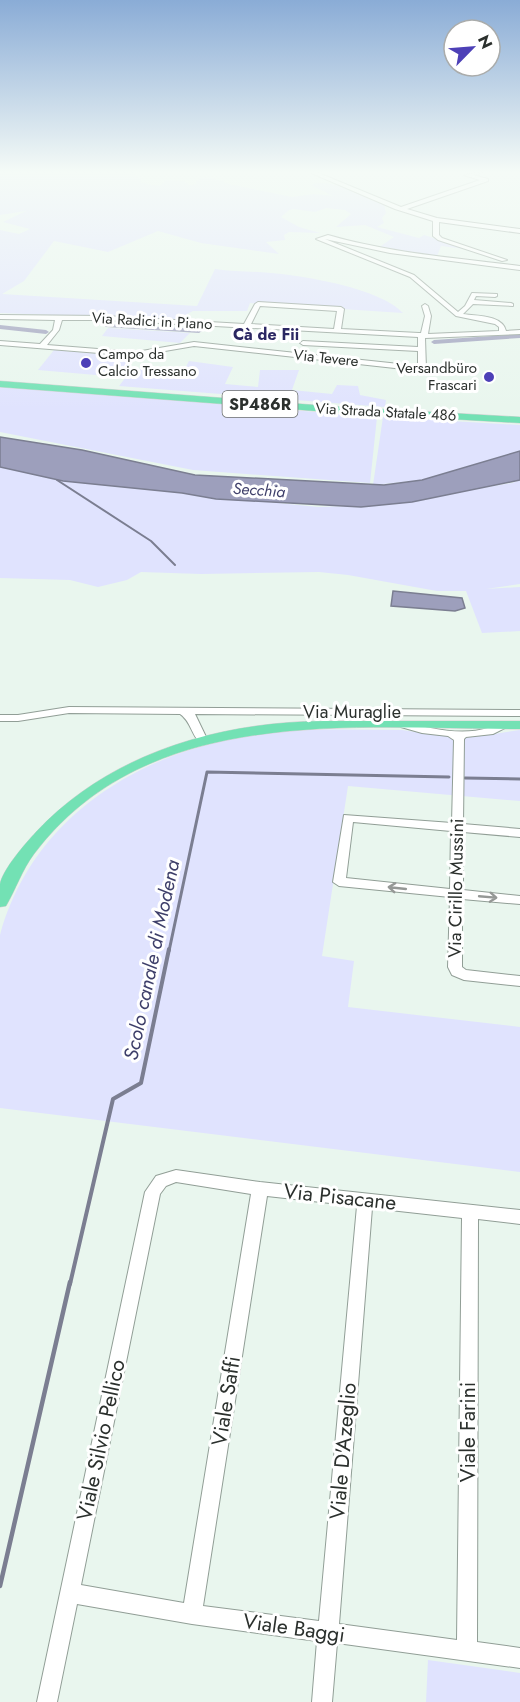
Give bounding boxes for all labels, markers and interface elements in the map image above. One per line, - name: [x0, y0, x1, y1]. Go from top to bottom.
- north arrow: [442, 18, 502, 78]
- text: N: [472, 31, 498, 52]
- street label: Via Radici in Piano: [91, 307, 213, 335]
- district label: Cà de Fii: [233, 323, 299, 346]
- place label: Campo da Calcio Tressano: [98, 343, 197, 382]
- street label: Via Tevere: [292, 344, 360, 372]
- marker: Campo da Calcio Tressano: [79, 356, 93, 370]
- place label: Versandbüro Frascari: [396, 357, 477, 396]
- marker: Versandbüro Frascari: [482, 370, 496, 384]
- road number: SP486R: [222, 391, 298, 417]
- street label: Via Strada Statale 486: [315, 397, 457, 427]
- water label: Secchia: [232, 477, 286, 503]
- street label: Via Muraglie: [303, 699, 401, 725]
- street label: Via Cirillo Mussini: [442, 818, 470, 958]
- water label: Scolo canale di Modena: [117, 857, 187, 1063]
- one-way arrow: [387, 882, 407, 893]
- one-way arrow: [477, 892, 497, 903]
- street label: Via Pisacane: [282, 1176, 398, 1218]
- street label: Viale Saffi: [204, 1354, 248, 1448]
- street label: Viale Silvio Pellico: [69, 1357, 133, 1523]
- street label: Viale D'Azeglio: [322, 1381, 364, 1521]
- street label: Viale Farini: [453, 1382, 483, 1482]
- street label: Viale Baggi: [241, 1606, 347, 1650]

